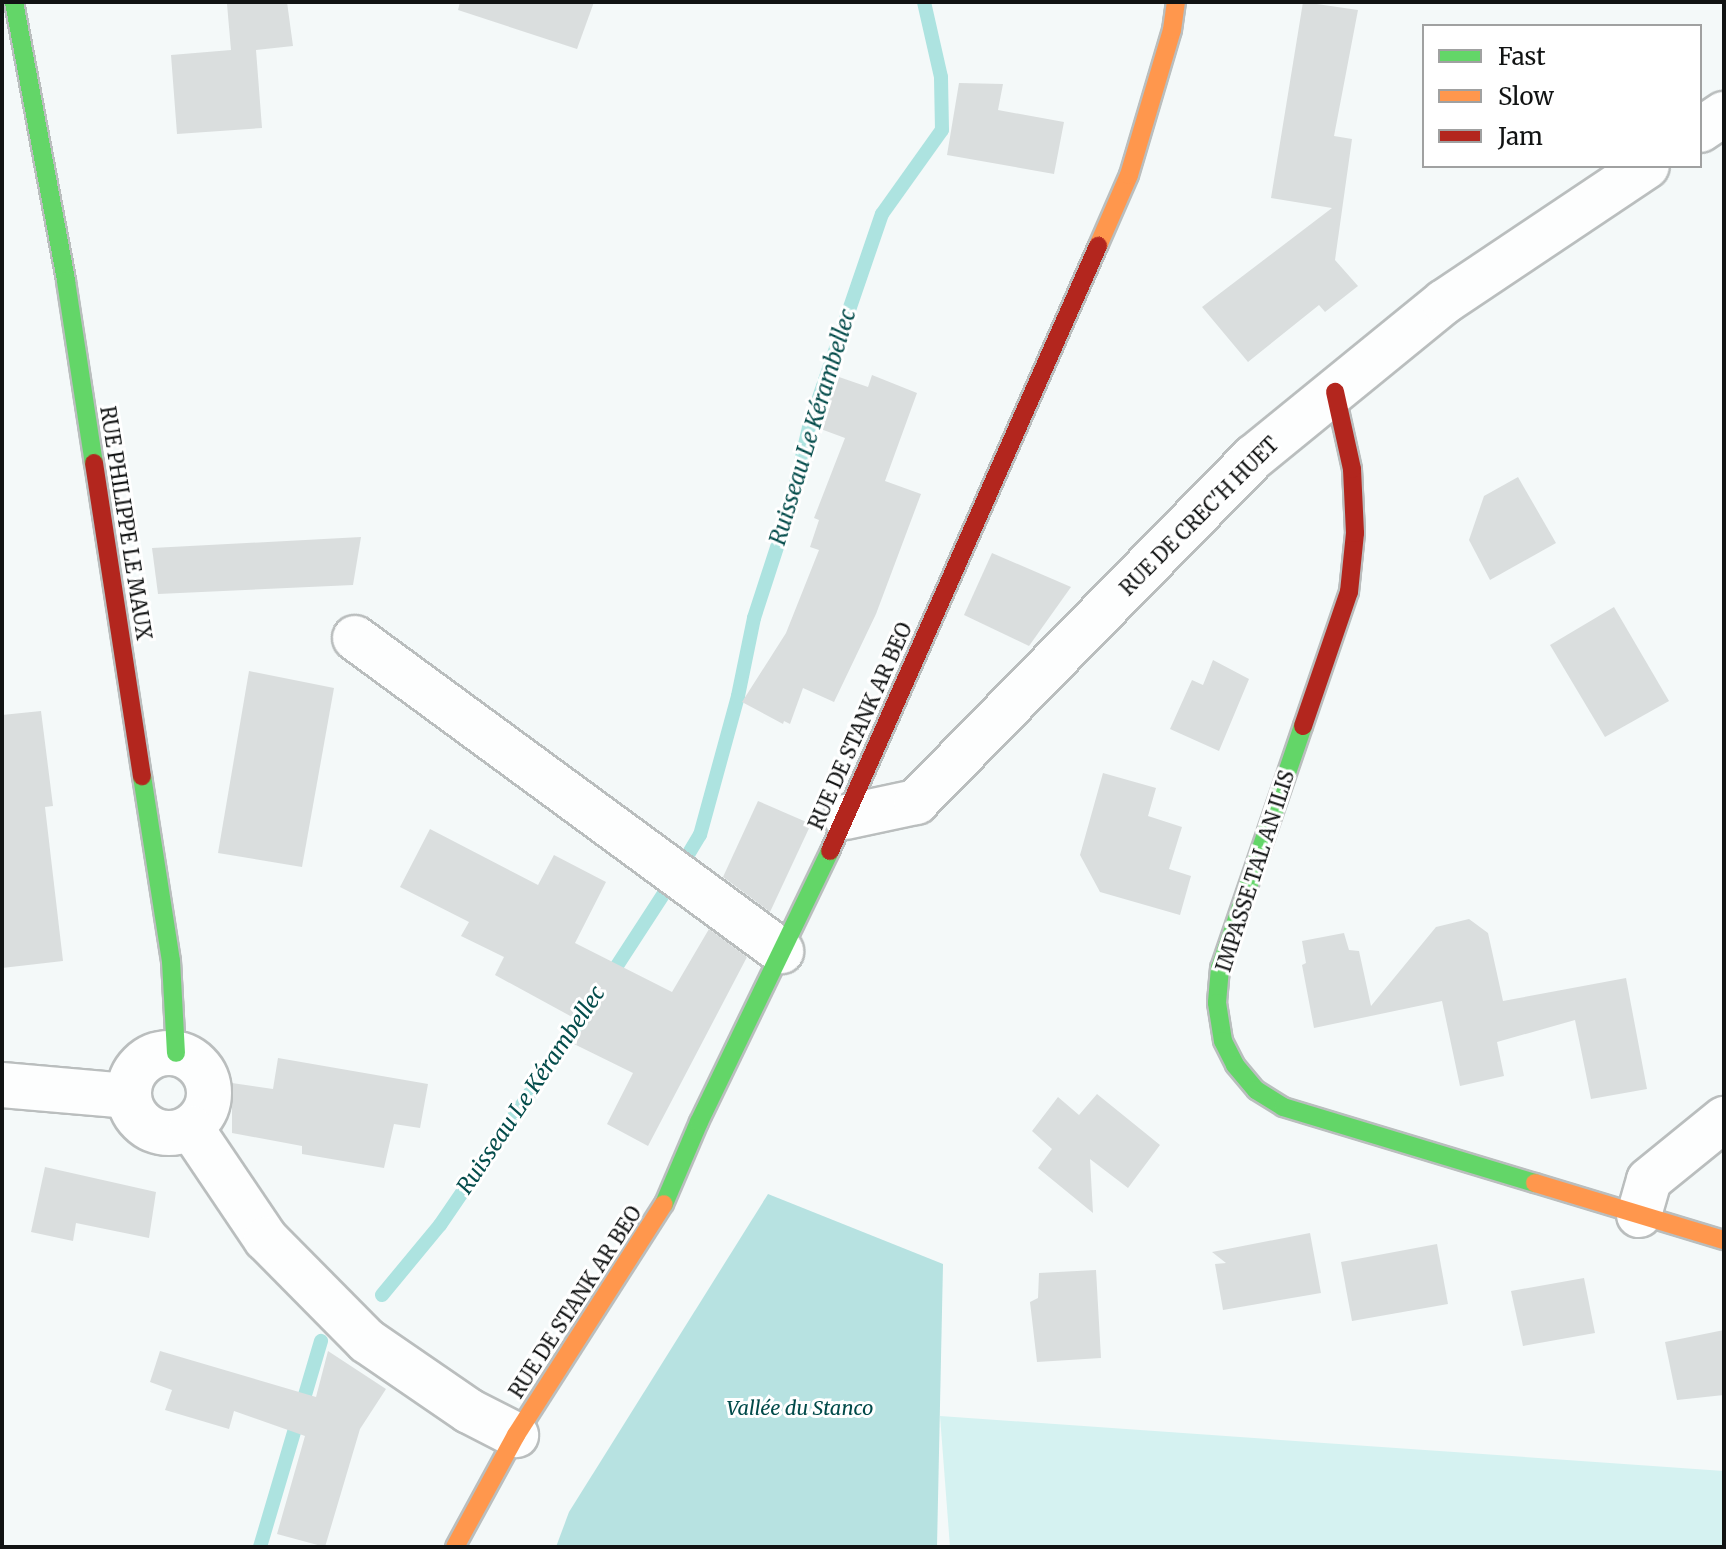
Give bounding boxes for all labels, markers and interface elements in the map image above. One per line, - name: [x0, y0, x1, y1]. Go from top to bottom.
- legend: [1422, 24, 1702, 168]
- text: Fast: [1498, 41, 1546, 72]
- text: Slow: [1498, 81, 1554, 112]
- text: Jam: [1498, 121, 1543, 152]
- water label: Ruisseau Le Kérambellec: [765, 306, 861, 548]
- street label: RUE PHILIPPE LE MAUX: [96, 404, 156, 642]
- street label: RUE DE CREC'H HUET: [1115, 432, 1283, 600]
- street label: RUE DE STANK AR BEO: [803, 619, 917, 833]
- street label: IMPASSE TAL AN ILIS: [1211, 767, 1299, 975]
- water label: Ruisseau Le Kérambellec: [451, 981, 611, 1199]
- street label: RUE DE STANK AR BEO: [504, 1201, 646, 1403]
- park label: Vallée du Stanco: [727, 1395, 873, 1419]

